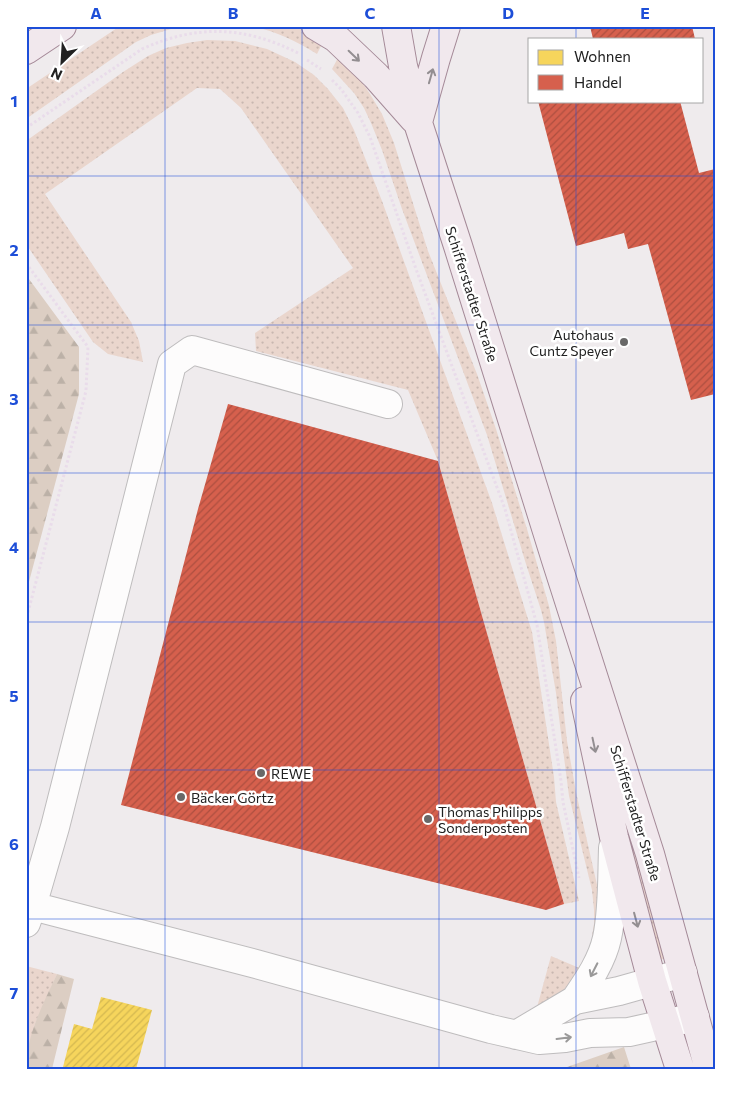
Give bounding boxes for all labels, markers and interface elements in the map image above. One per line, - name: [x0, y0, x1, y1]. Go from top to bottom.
- text: A: [90, 3, 102, 22]
- text: B: [228, 3, 239, 22]
- text: C: [365, 3, 376, 22]
- text: D: [502, 3, 514, 22]
- text: E: [640, 3, 650, 22]
- north arrow: [38, 38, 88, 88]
- legend: [528, 38, 704, 102]
- text: Wohnen: [574, 47, 631, 65]
- one-way arrow: [348, 50, 361, 62]
- text: N: [48, 64, 65, 84]
- one-way arrow: [426, 69, 436, 85]
- text: Handel: [574, 73, 622, 91]
- text: 1: [10, 91, 18, 110]
- street label: Schifferstadter Straße: [442, 224, 502, 364]
- text: 2: [9, 240, 19, 259]
- place label: Autohaus Cuntz Speyer: [530, 326, 614, 359]
- marker: Autohaus Cuntz Speyer: [618, 336, 630, 348]
- text: 3: [9, 389, 19, 408]
- text: 4: [9, 537, 19, 556]
- text: 5: [9, 686, 19, 705]
- one-way arrow: [590, 736, 600, 752]
- street label: Schifferstadter Straße: [607, 743, 665, 883]
- place label: REWE: [271, 765, 311, 782]
- marker: REWE: [255, 767, 267, 779]
- place label: Bäcker Görtz: [191, 789, 274, 806]
- marker: Bäcker Görtz: [175, 791, 187, 803]
- place label: Thomas Philipps Sonderposten: [438, 803, 542, 836]
- marker: Thomas Philipps Sonderposten: [422, 813, 434, 825]
- text: 6: [9, 834, 19, 853]
- one-way arrow: [632, 911, 641, 927]
- one-way arrow: [589, 962, 598, 977]
- text: 7: [10, 983, 19, 1002]
- one-way arrow: [556, 1033, 572, 1043]

